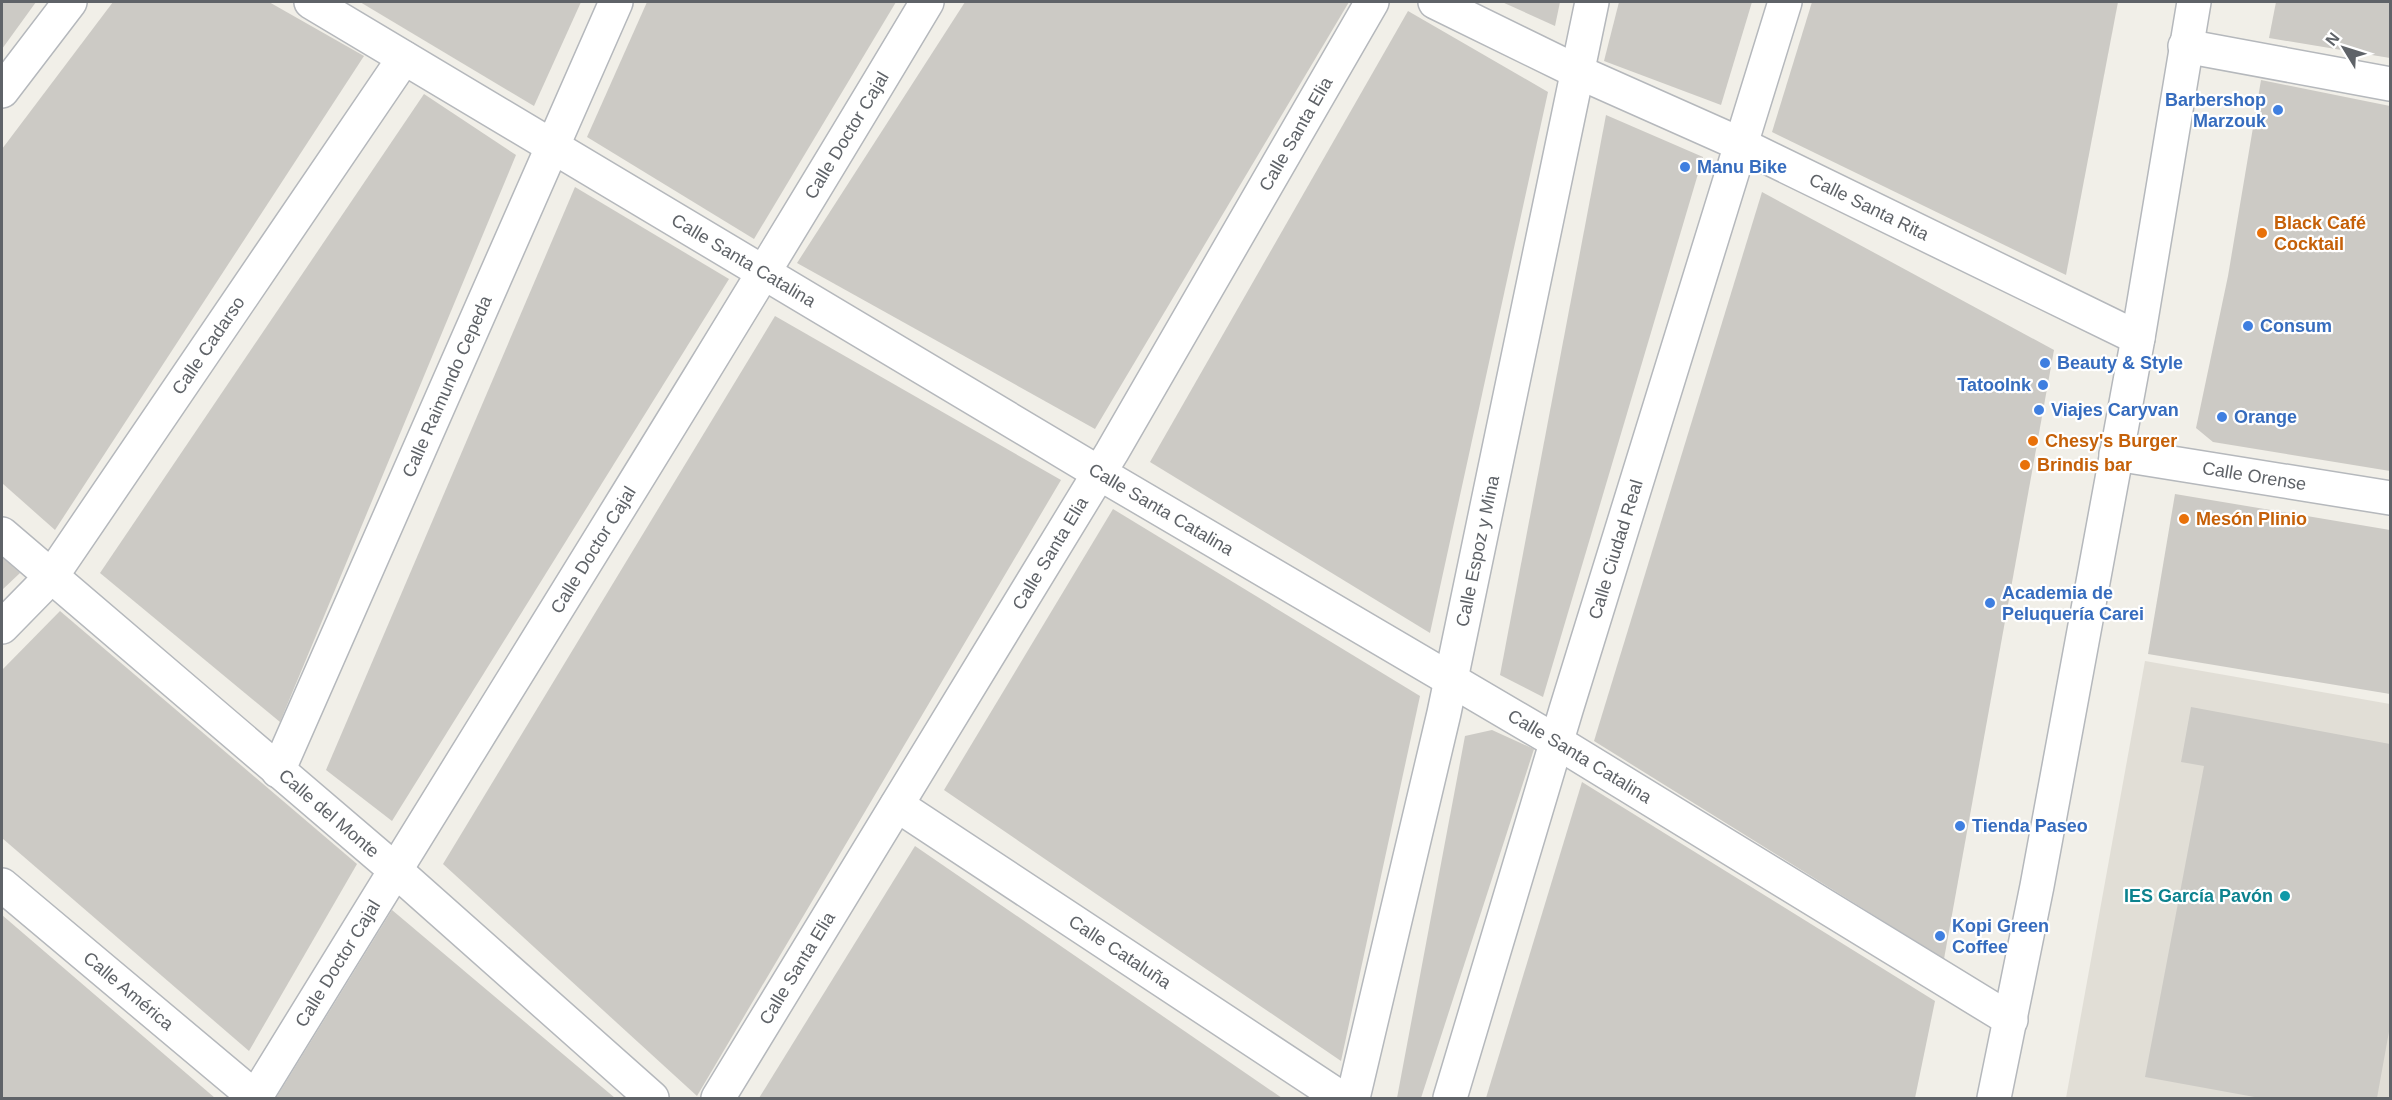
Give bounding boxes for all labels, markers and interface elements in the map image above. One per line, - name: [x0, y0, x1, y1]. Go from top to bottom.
- north arrow: [2314, 18, 2374, 78]
- text: N: [2322, 29, 2343, 49]
- street label: Calle Doctor Cajal: [801, 68, 893, 203]
- street label: Calle Santa Elia: [1255, 73, 1337, 194]
- place label: Barbershop Marzouk: [2165, 90, 2267, 131]
- marker: Barbershop Marzouk: [2271, 103, 2285, 117]
- place label: Manu Bike: [1697, 157, 1787, 177]
- marker: Manu Bike: [1678, 160, 1692, 174]
- street label: Calle Santa Rita: [1806, 169, 1933, 245]
- street label: Calle Santa Catalina: [668, 210, 820, 312]
- place label: Black Café Cocktail: [2274, 213, 2366, 254]
- marker: Black Café Cocktail: [2255, 226, 2269, 240]
- street label: Calle Raimundo Cepeda: [398, 292, 496, 480]
- street label: Calle Cadarso: [168, 293, 249, 398]
- place label: Consum: [2260, 316, 2332, 336]
- marker: Consum: [2241, 319, 2255, 333]
- place label: Beauty & Style: [2057, 353, 2183, 373]
- marker: Beauty & Style: [2038, 356, 2052, 370]
- place label: TatooInk: [1957, 375, 2032, 395]
- marker: TatooInk: [2036, 378, 2050, 392]
- place label: Viajes Caryvan: [2051, 400, 2179, 420]
- marker: Viajes Caryvan: [2032, 403, 2046, 417]
- place label: Orange: [2234, 407, 2297, 427]
- marker: Orange: [2215, 410, 2229, 424]
- place label: Chesy's Burger: [2045, 431, 2177, 451]
- marker: Chesy's Burger: [2026, 434, 2040, 448]
- place label: Brindis bar: [2037, 455, 2132, 475]
- marker: Brindis bar: [2018, 458, 2032, 472]
- street label: Calle Orense: [2201, 458, 2308, 494]
- street label: Calle Santa Catalina: [1085, 459, 1238, 560]
- street label: Calle Espoz y Mina: [1452, 473, 1503, 629]
- street label: Calle Ciudad Real: [1585, 477, 1647, 622]
- street label: Calle Doctor Cajal: [547, 483, 640, 617]
- street label: Calle Santa Elia: [1008, 493, 1093, 613]
- place label: Mesón Plinio: [2196, 509, 2307, 529]
- marker: Mesón Plinio: [2177, 512, 2191, 526]
- place label: Academia de Peluquería Carei: [2002, 583, 2144, 624]
- marker: Academia de Peluquería Carei: [1983, 596, 1997, 610]
- street label: Calle Santa Catalina: [1504, 705, 1656, 808]
- street label: Calle del Monte: [275, 765, 383, 862]
- place label: Tienda Paseo: [1972, 816, 2088, 836]
- marker: Tienda Paseo: [1953, 819, 1967, 833]
- place label: IES García Pavón: [2124, 886, 2273, 906]
- marker: IES García Pavón: [2278, 889, 2292, 903]
- street label: Calle Doctor Cajal: [291, 896, 384, 1030]
- street label: Calle Santa Elia: [755, 907, 840, 1028]
- street label: Calle Cataluña: [1065, 911, 1175, 993]
- place label: Kopi Green Coffee: [1952, 916, 2049, 957]
- marker: Kopi Green Coffee: [1933, 929, 1947, 943]
- street label: Calle América: [79, 948, 178, 1035]

